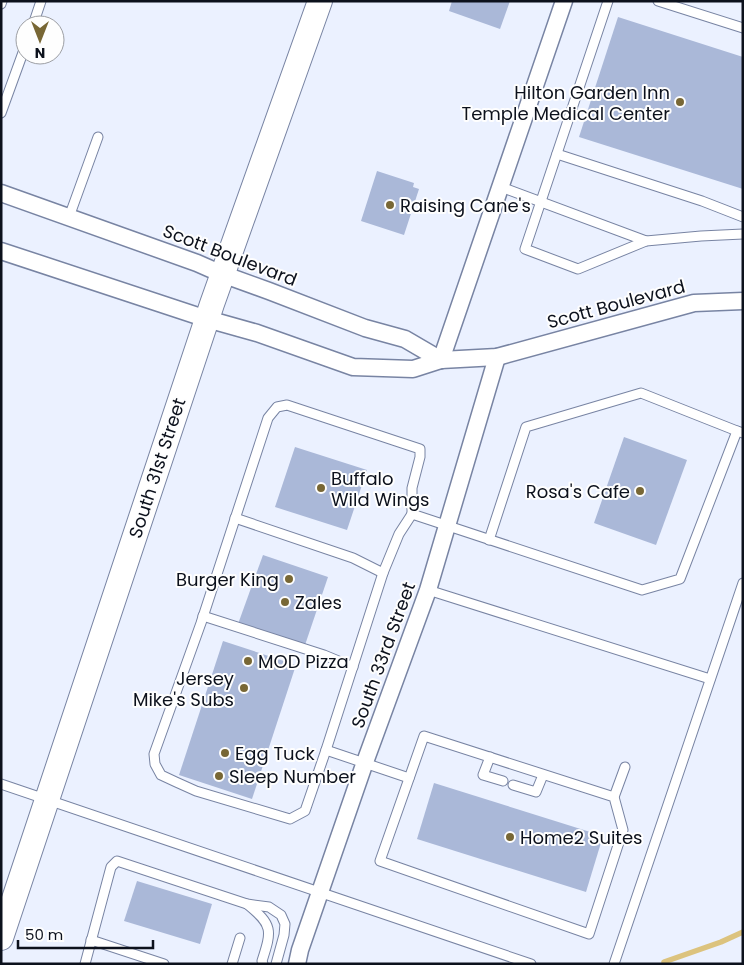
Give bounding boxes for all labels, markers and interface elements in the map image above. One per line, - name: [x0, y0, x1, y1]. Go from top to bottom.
- north arrow: [15, 15, 65, 65]
- text: N: [35, 43, 45, 63]
- place label: Hilton Garden Inn Temple Medical Center: [461, 80, 670, 126]
- marker: Hilton Garden Inn Temple Medical Center: [674, 96, 686, 108]
- place label: Raising Cane's: [400, 193, 531, 218]
- marker: Raising Cane's: [384, 199, 396, 211]
- street label: Scott Boulevard: [159, 218, 301, 292]
- street label: Scott Boulevard: [544, 274, 688, 334]
- street label: South 31st Street: [123, 395, 191, 541]
- place label: Buffalo Wild Wings: [331, 466, 429, 512]
- place label: Rosa's Cafe: [526, 479, 630, 504]
- marker: Buffalo Wild Wings: [315, 482, 327, 494]
- marker: Rosa's Cafe: [634, 485, 646, 497]
- place label: Burger King: [176, 567, 279, 592]
- marker: Burger King: [283, 573, 295, 585]
- street label: South 33rd Street: [345, 578, 421, 732]
- place label: Zales: [295, 590, 342, 615]
- marker: Zales: [279, 596, 291, 608]
- place label: MOD Pizza: [258, 649, 349, 674]
- marker: MOD Pizza: [242, 655, 254, 667]
- place label: Jersey Mike's Subs: [133, 666, 234, 712]
- marker: Jersey Mike's Subs: [238, 682, 250, 694]
- place label: Egg Tuck: [235, 741, 316, 766]
- marker: Egg Tuck: [219, 747, 231, 759]
- place label: Sleep Number: [229, 764, 356, 789]
- marker: Sleep Number: [213, 770, 225, 782]
- place label: Home2 Suites: [520, 825, 642, 850]
- marker: Home2 Suites: [504, 831, 516, 843]
- scale bar: [18, 918, 152, 950]
- text: 50 m: [25, 924, 63, 945]

